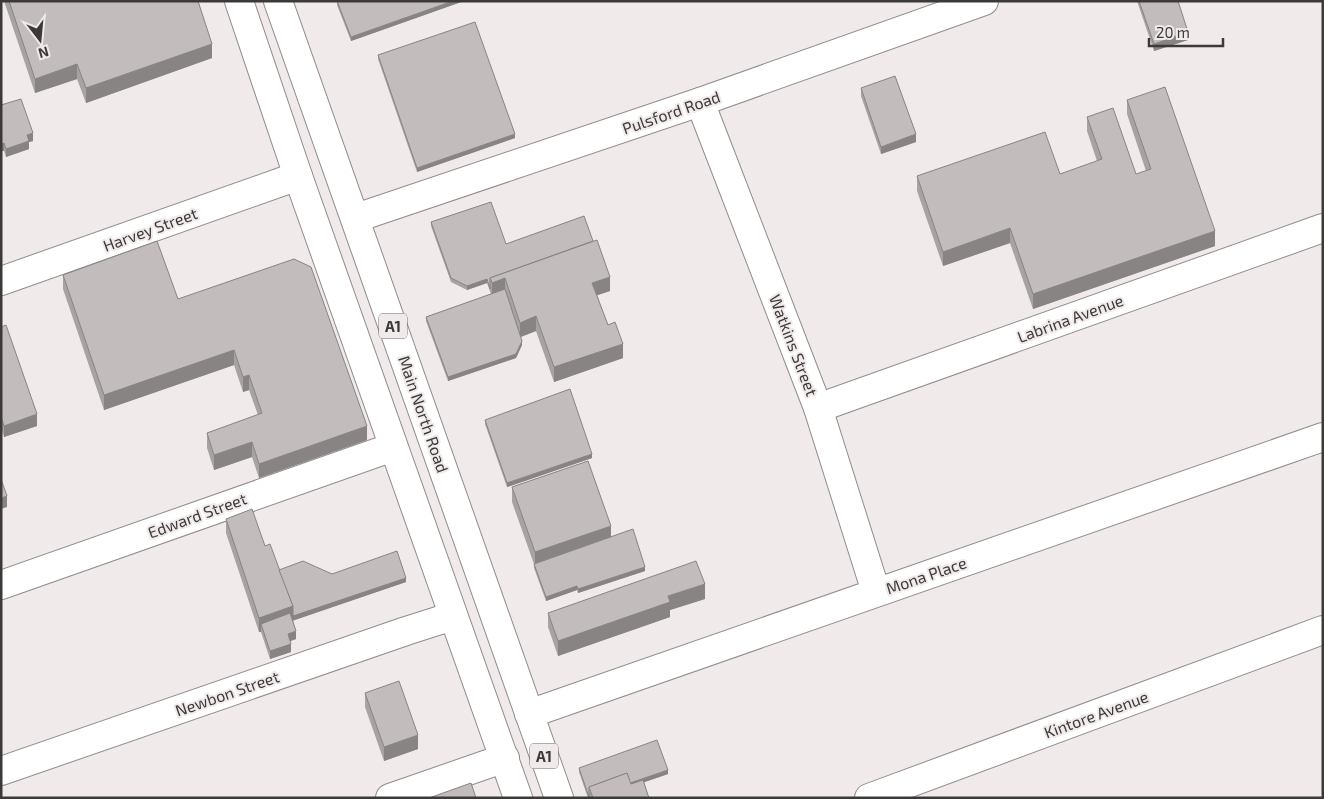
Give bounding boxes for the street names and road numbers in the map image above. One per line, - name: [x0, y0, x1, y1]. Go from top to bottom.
- street label: Pulsford Road: [620, 86, 722, 138]
- street label: Harvey Street: [100, 203, 200, 255]
- street label: Labrina Avenue: [1014, 290, 1126, 346]
- street label: Watkins Street: [766, 291, 822, 399]
- road number: A1: [379, 314, 407, 338]
- street label: Main North Road: [395, 353, 453, 475]
- street label: Edward Street: [145, 488, 249, 542]
- street label: Mona Place: [883, 552, 969, 598]
- street label: Newbon Street: [173, 666, 281, 720]
- street label: Kintore Avenue: [1041, 686, 1151, 742]
- road number: A1: [530, 744, 558, 768]

